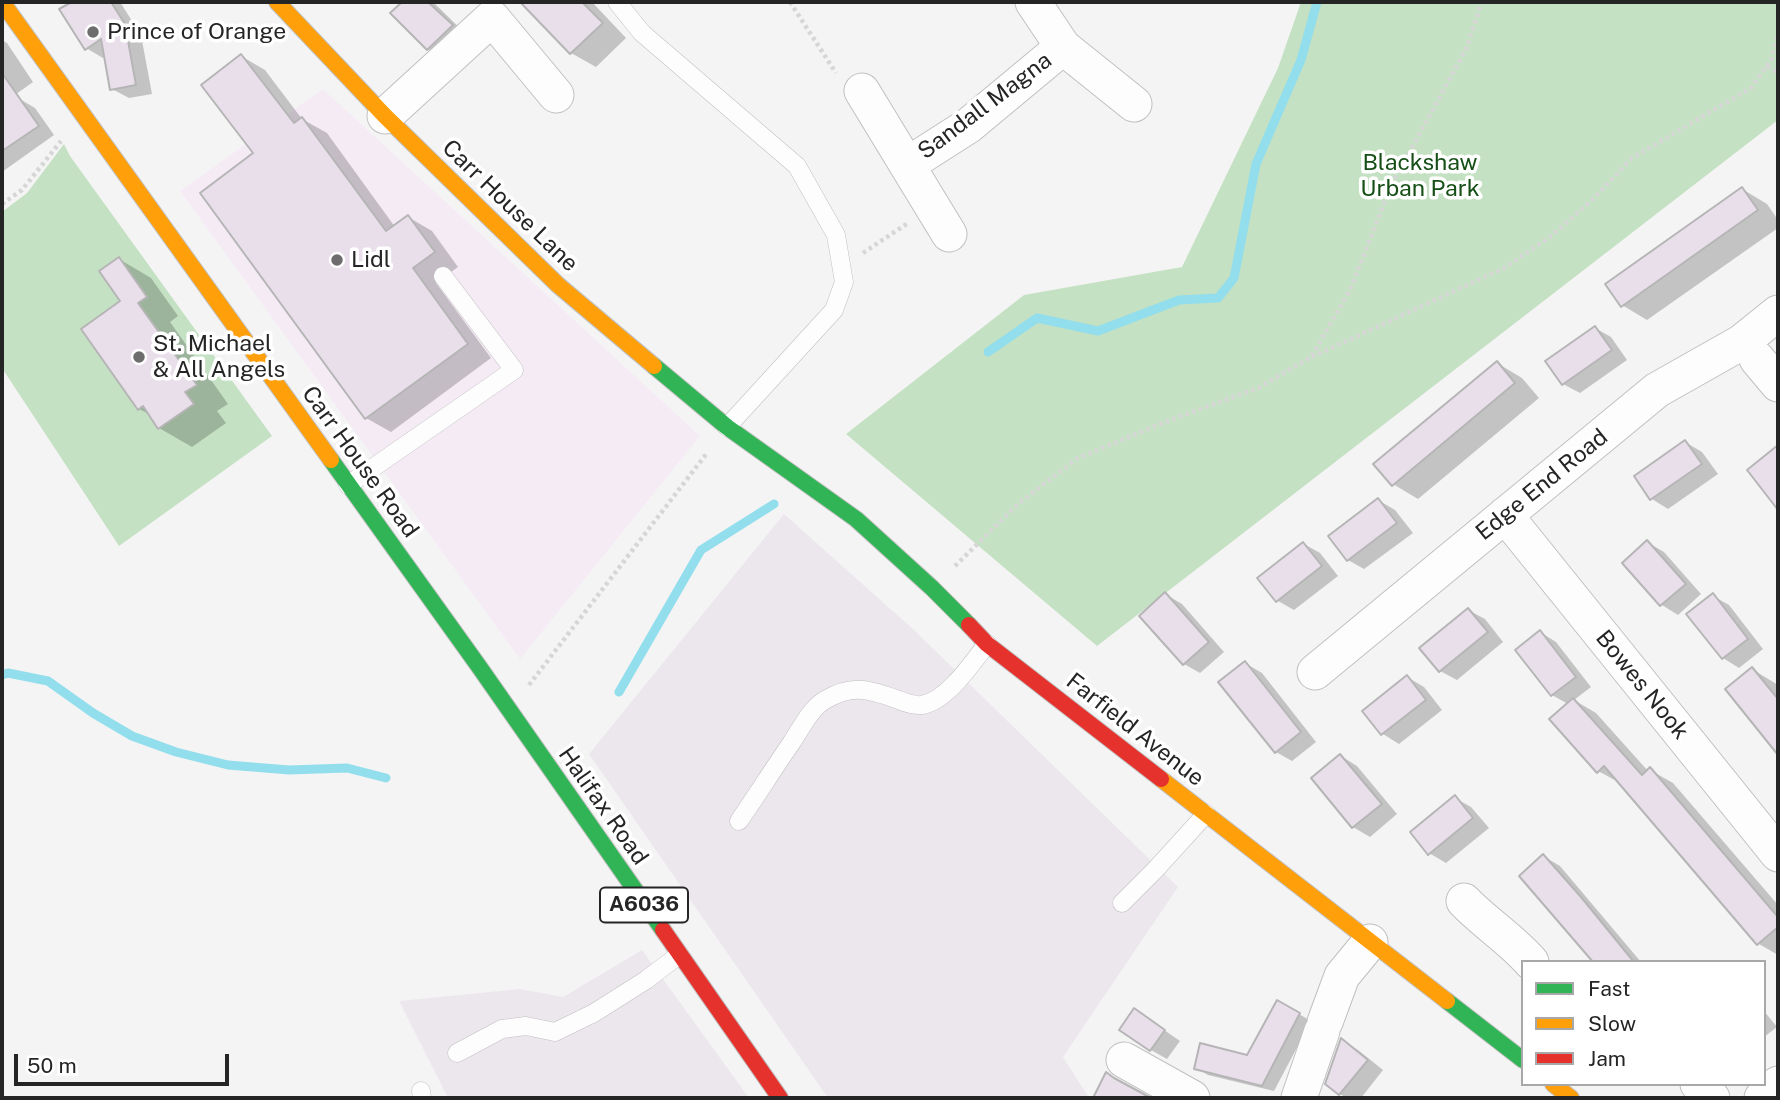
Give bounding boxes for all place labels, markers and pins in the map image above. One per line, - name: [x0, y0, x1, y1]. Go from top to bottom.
- place label: Prince of Orange: [107, 18, 286, 46]
- marker: Prince of Orange: [85, 24, 101, 40]
- place label: Lidl: [351, 246, 391, 274]
- marker: Lidl: [329, 252, 345, 268]
- place label: St. Michael & All Angels: [153, 330, 285, 384]
- marker: St. Michael & All Angels: [131, 349, 147, 365]

